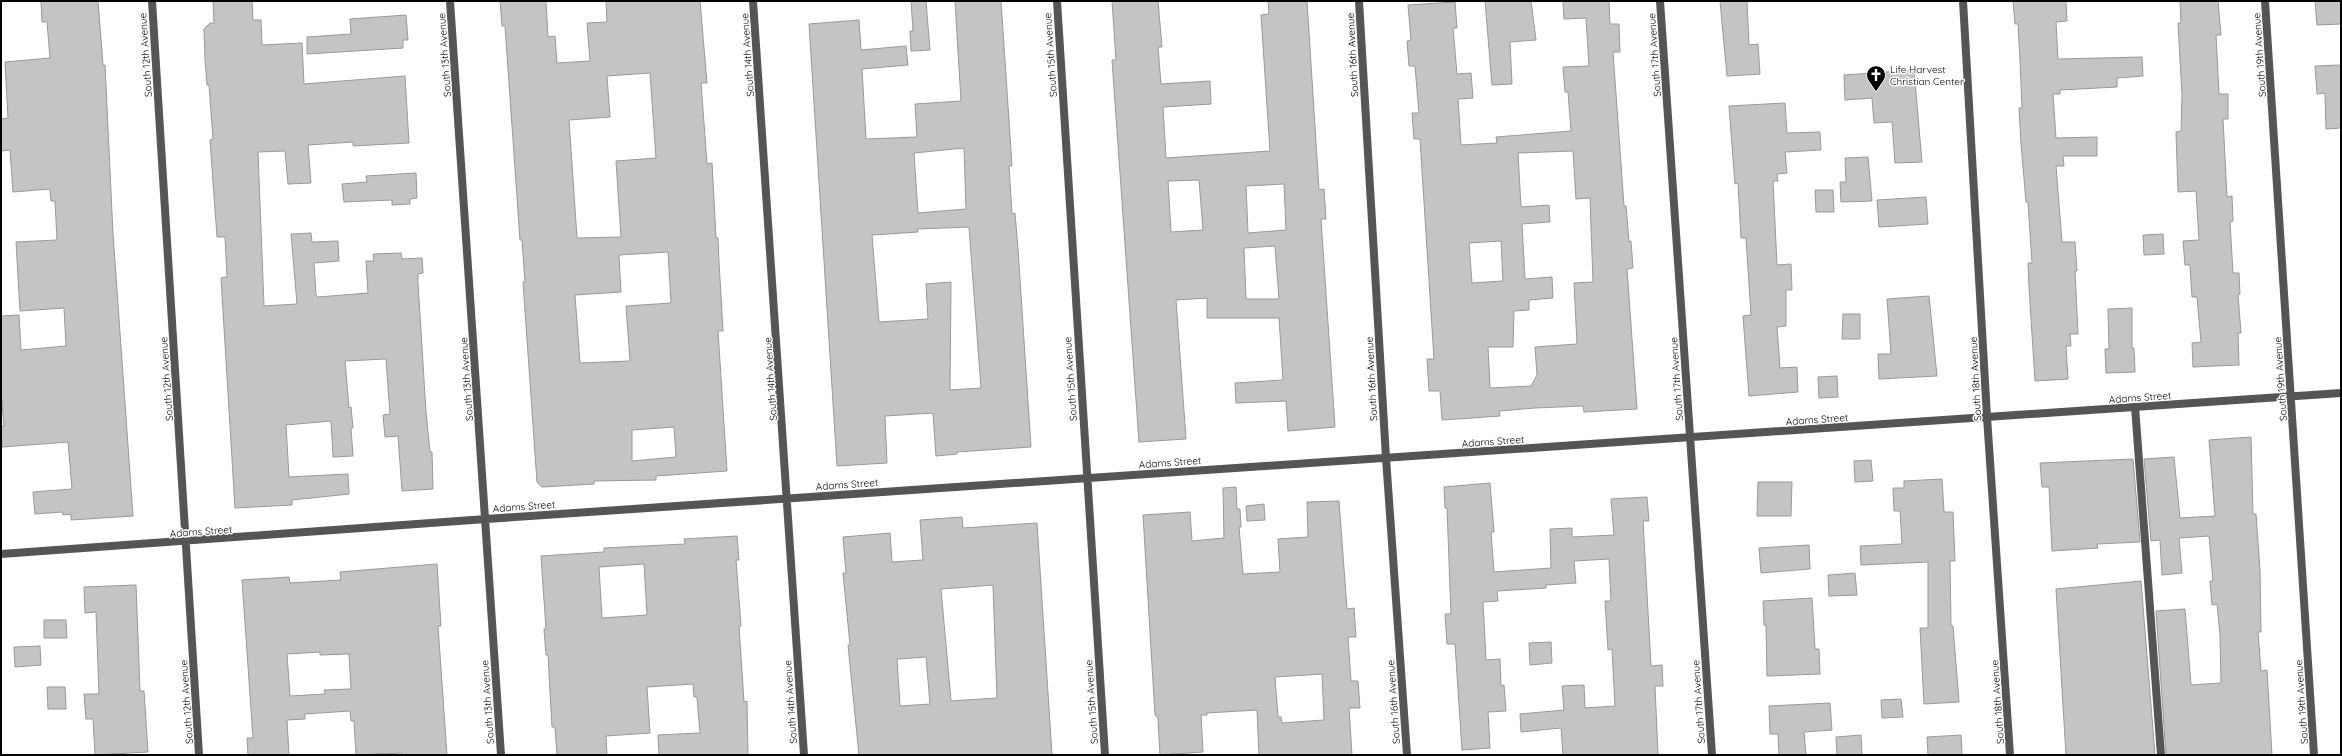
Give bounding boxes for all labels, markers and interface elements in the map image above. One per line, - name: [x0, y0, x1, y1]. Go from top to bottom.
- street label: South 12th Avenue: [136, 12, 155, 98]
- street label: South 13th Avenue: [435, 12, 454, 97]
- street label: South 14th Avenue: [738, 12, 757, 97]
- street label: South 15th Avenue: [1041, 12, 1060, 97]
- street label: South 16th Avenue: [1344, 12, 1361, 97]
- street label: South 17th Avenue: [1645, 12, 1664, 97]
- street label: South 19th Avenue: [2250, 12, 2269, 98]
- place label: Life Harvest Christian Center: [1890, 63, 1964, 88]
- church icon: Life Harvest Christian Center: [1865, 64, 1887, 92]
- street label: South 12th Avenue: [157, 336, 176, 422]
- street label: South 13th Avenue: [457, 336, 476, 421]
- street label: South 14th Avenue: [761, 336, 780, 421]
- street label: South 15th Avenue: [1061, 336, 1080, 421]
- street label: South 16th Avenue: [1363, 336, 1380, 421]
- street label: South 17th Avenue: [1667, 336, 1686, 421]
- street label: South 18th Avenue: [1967, 336, 1984, 421]
- street label: South 19th Avenue: [2271, 336, 2290, 422]
- street label: Adams Street: [2108, 389, 2172, 406]
- street label: Adams Street: [1785, 411, 1849, 428]
- street label: Adams Street: [1461, 433, 1525, 450]
- street label: Adams Street: [1138, 454, 1202, 471]
- street label: Adams Street: [815, 476, 879, 493]
- street label: Adams Street: [492, 498, 556, 515]
- street label: Adams Street: [169, 523, 233, 540]
- street label: South 12th Avenue: [177, 659, 196, 745]
- street label: South 13th Avenue: [478, 659, 497, 744]
- street label: South 14th Avenue: [781, 659, 800, 744]
- street label: South 15th Avenue: [1082, 659, 1101, 744]
- street label: South 16th Avenue: [1384, 659, 1403, 744]
- street label: South 17th Avenue: [1689, 659, 1708, 744]
- street label: South 18th Avenue: [1988, 659, 2007, 744]
- street label: South 19th Avenue: [2292, 659, 2311, 745]

